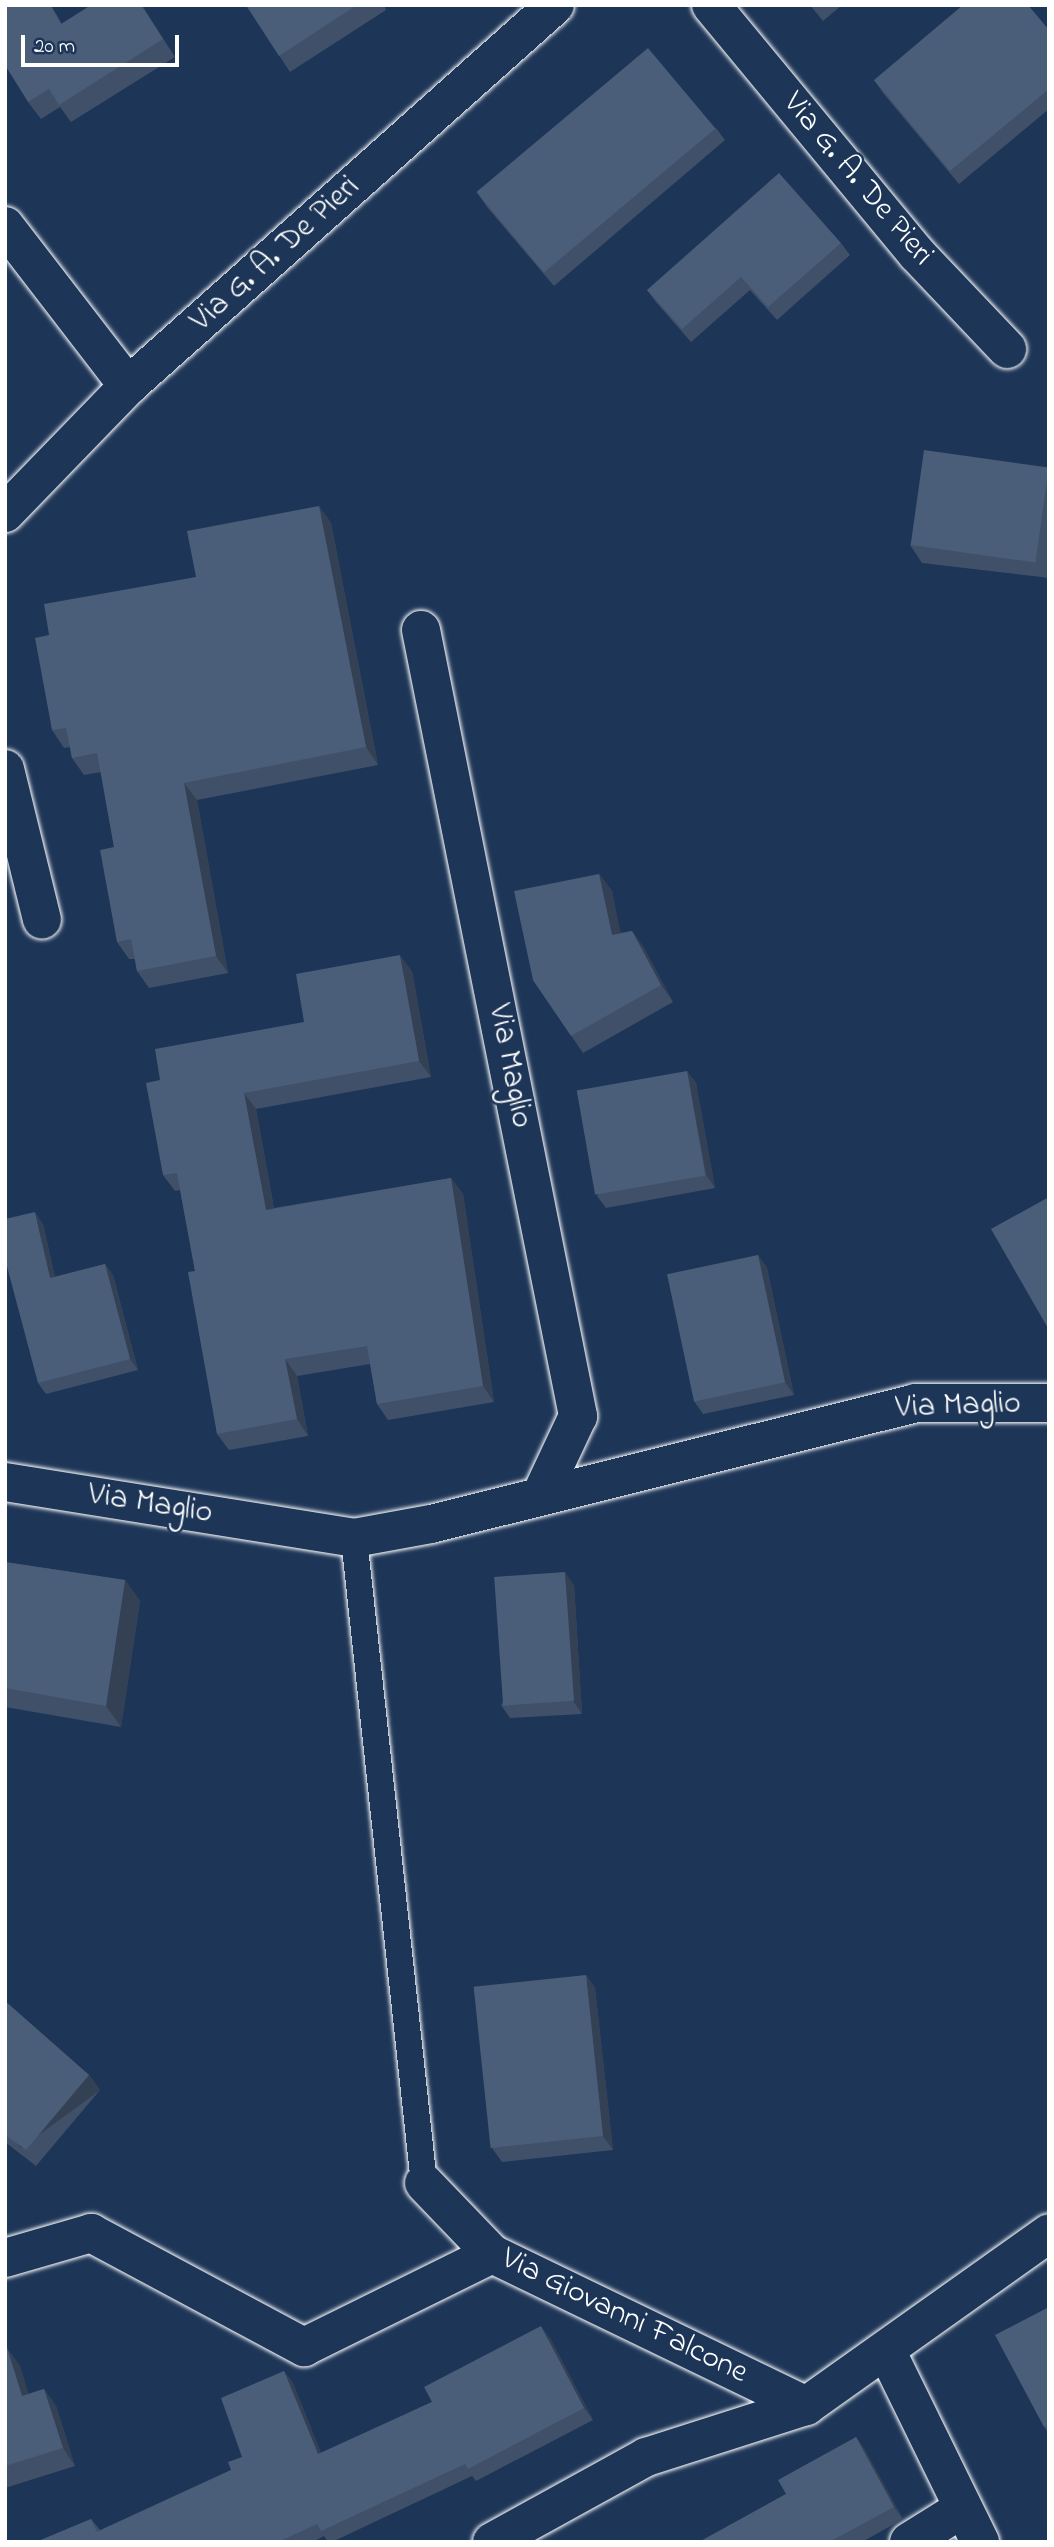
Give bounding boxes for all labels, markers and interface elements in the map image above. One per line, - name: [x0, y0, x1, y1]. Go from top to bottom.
- scale bar: [24, 21, 182, 65]
- text: 20 m: [34, 32, 75, 62]
- street label: Via G. A. De Pieri: [773, 85, 941, 275]
- street label: Via G. A. De Pieri: [183, 169, 369, 341]
- street label: Via Maglio: [478, 1001, 540, 1131]
- street label: Via Maglio: [895, 1386, 1021, 1428]
- street label: Via Maglio: [85, 1476, 215, 1534]
- street label: Via Giovanni Falcone: [494, 2241, 754, 2393]

